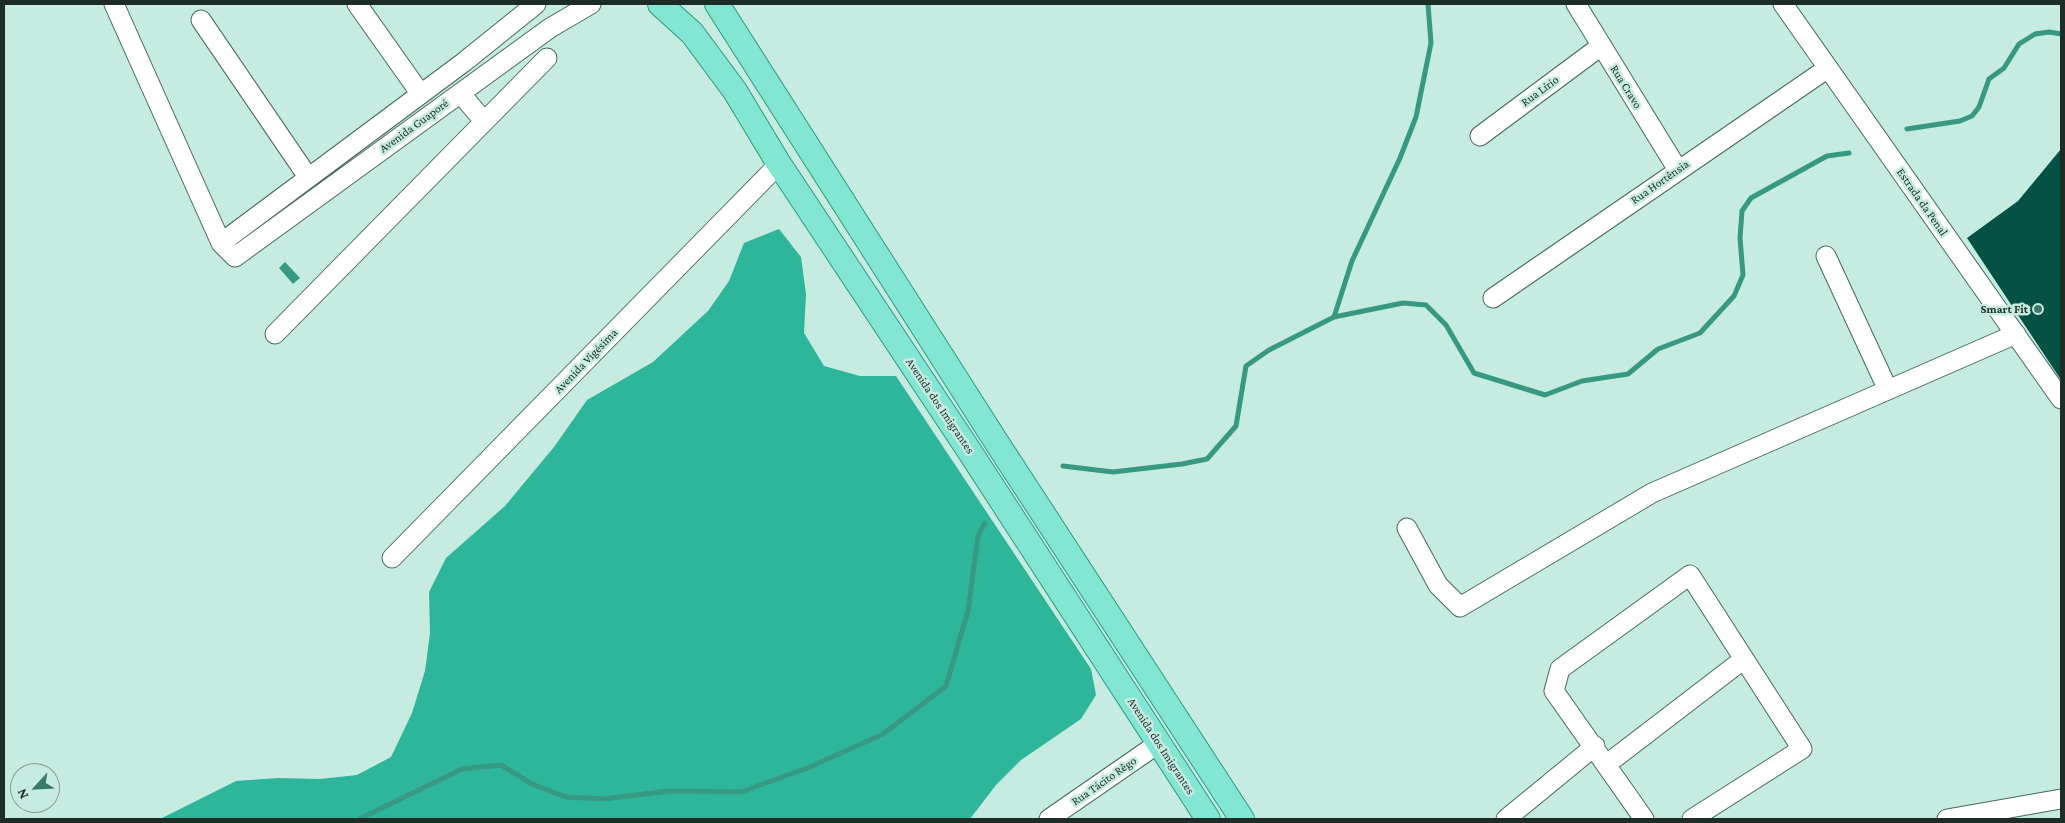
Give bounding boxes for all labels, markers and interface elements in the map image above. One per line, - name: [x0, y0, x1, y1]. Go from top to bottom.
- street label: Rua Cravo: [1607, 63, 1645, 111]
- street label: Rua Lírio: [1518, 72, 1562, 110]
- street label: Avenida Guaporé: [377, 96, 451, 156]
- street label: Rua Hortênsia: [1628, 157, 1692, 207]
- street label: Estrada da Penal: [1893, 165, 1951, 239]
- place label: Smart Fit: [1981, 302, 2028, 316]
- marker: Smart Fit: [2032, 303, 2044, 315]
- street label: Avenida Vigésima: [551, 325, 621, 397]
- street label: Avenida dos Imigrantes: [903, 355, 977, 457]
- street label: Avenida dos Imigrantes: [1124, 695, 1198, 797]
- street label: Rua Tácito Rêgo: [1069, 753, 1139, 809]
- north arrow: [10, 763, 60, 813]
- text: N: [13, 786, 32, 802]

